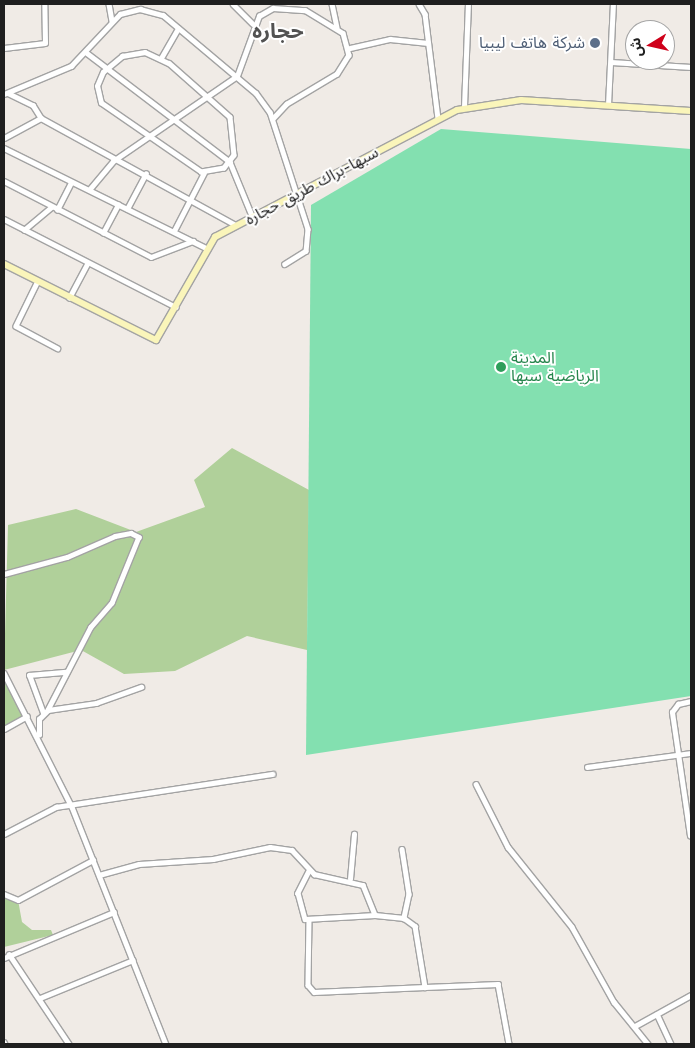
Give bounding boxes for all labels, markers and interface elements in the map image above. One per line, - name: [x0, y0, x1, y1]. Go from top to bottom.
- district label: حجاره: [252, 18, 304, 44]
- north arrow: [625, 20, 675, 70]
- place label: شركة هاتف ليبيا: [479, 33, 585, 53]
- text: ش: [627, 36, 646, 58]
- marker: شركة هاتف ليبيا: [589, 37, 601, 49]
- street label: سبها-براك طريق حجاره: [242, 143, 382, 229]
- place label: المدينة الرياضية سبها: [511, 348, 599, 386]
- marker: المدينة الرياضية سبها: [495, 361, 507, 373]

